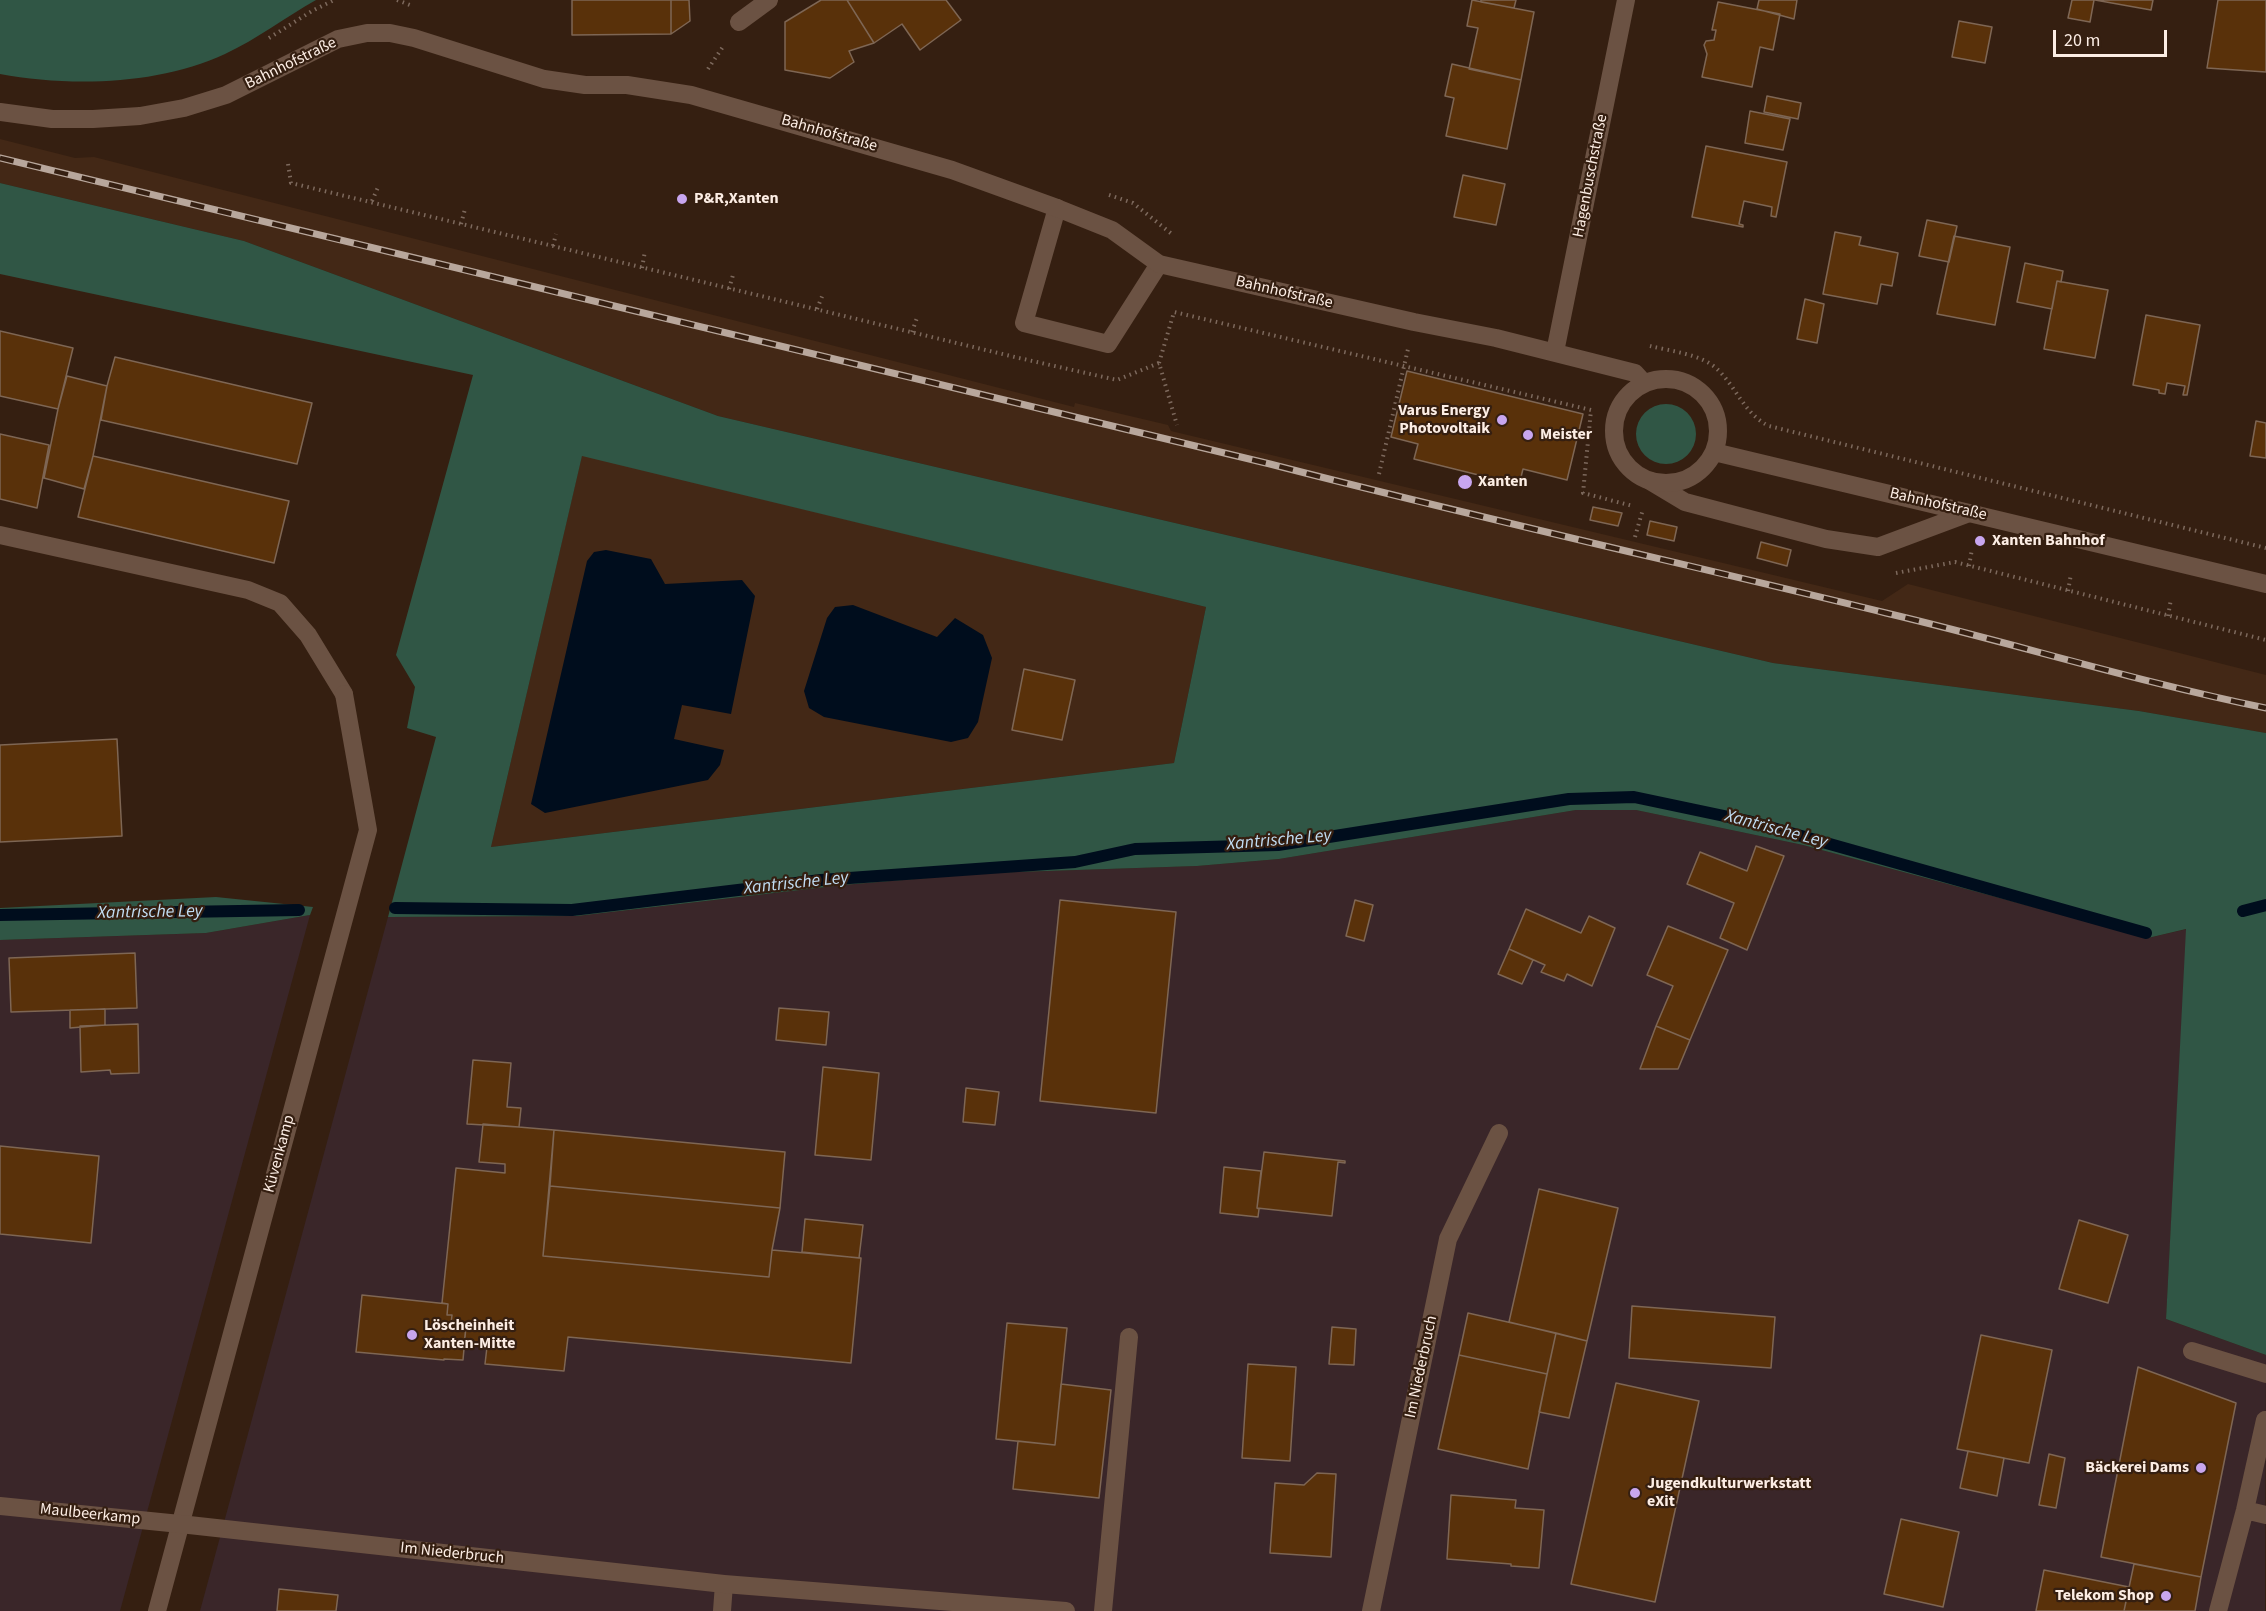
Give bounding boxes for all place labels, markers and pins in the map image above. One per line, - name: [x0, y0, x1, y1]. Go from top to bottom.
- place label: P&R,Xanten: [694, 189, 779, 209]
- marker: P&R,Xanten: [675, 192, 689, 206]
- place label: Varus Energy Photovoltaik: [1398, 401, 1490, 439]
- marker: Varus Energy Photovoltaik: [1495, 413, 1509, 427]
- place label: Meister: [1540, 425, 1592, 445]
- marker: Meister: [1521, 428, 1535, 442]
- place label: Xanten: [1478, 472, 1528, 492]
- marker: Xanten: [1456, 473, 1474, 491]
- place label: Xanten Bahnhof: [1992, 531, 2105, 551]
- marker: Xanten Bahnhof: [1973, 534, 1987, 548]
- place label: Löscheinheit Xanten-Mitte: [424, 1316, 516, 1354]
- marker: Löscheinheit Xanten-Mitte: [405, 1328, 419, 1342]
- place label: Bäckerei Dams: [2085, 1458, 2189, 1478]
- marker: Bäckerei Dams: [2194, 1461, 2208, 1475]
- place label: Jugendkulturwerkstatt eXit: [1647, 1474, 1811, 1512]
- marker: Jugendkulturwerkstatt eXit: [1628, 1486, 1642, 1500]
- place label: Telekom Shop: [2055, 1586, 2154, 1606]
- marker: Telekom Shop: [2159, 1589, 2173, 1603]

